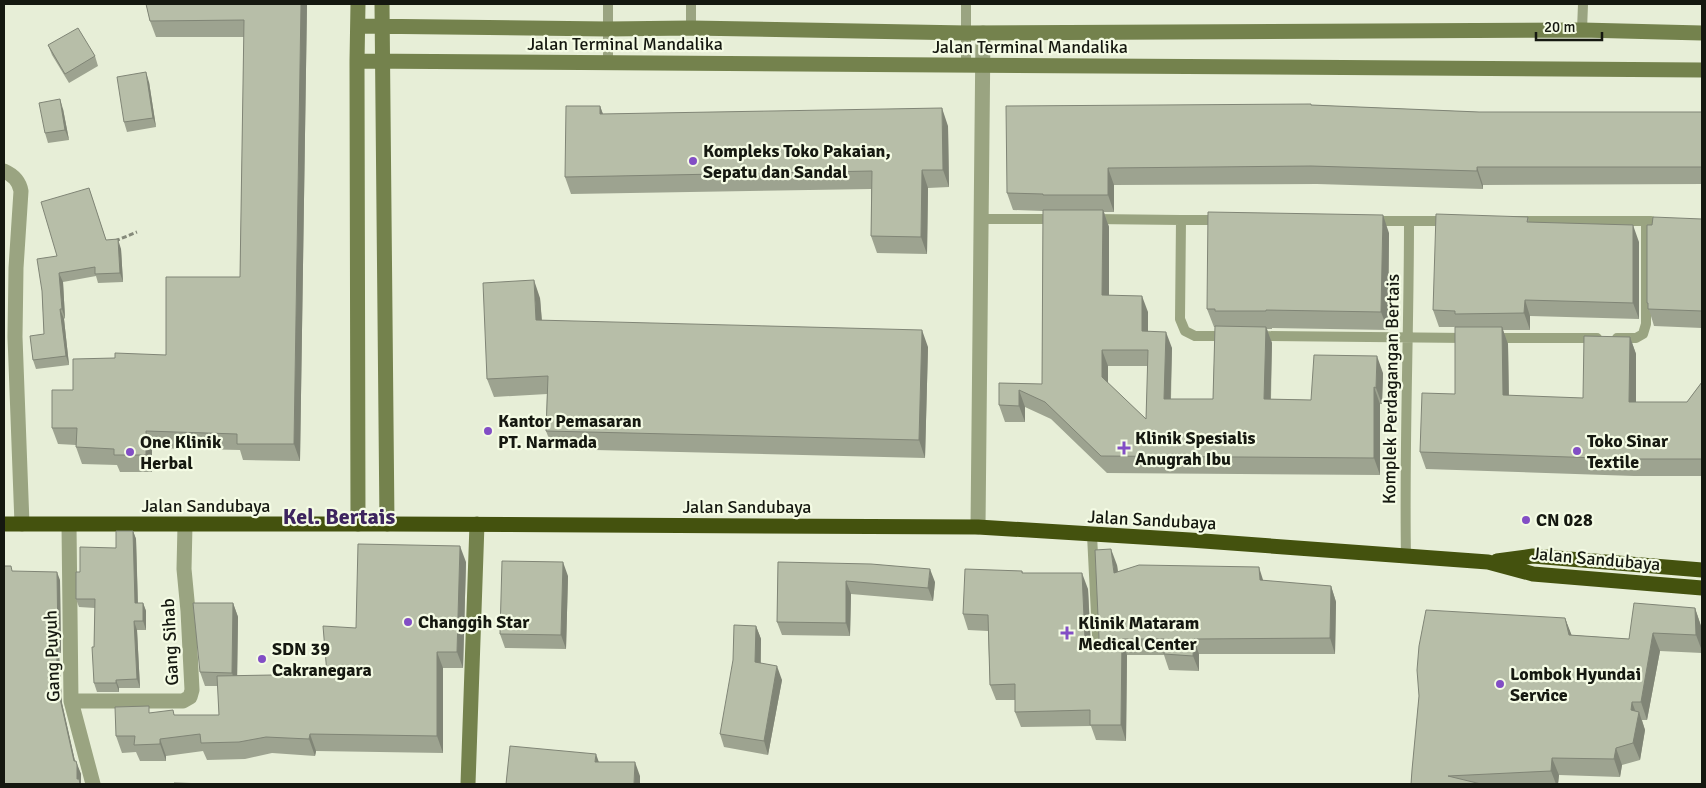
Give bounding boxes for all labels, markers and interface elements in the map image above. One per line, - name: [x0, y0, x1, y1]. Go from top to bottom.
- scale bar: [1536, 10, 1602, 42]
- text: 20 m: [1544, 18, 1575, 36]
- street label: Jalan Terminal Mandalika: [527, 33, 723, 55]
- street label: Jalan Terminal Mandalika: [932, 36, 1128, 58]
- place label: Kompleks Toko Pakaian, Sepatu dan Sandal: [703, 140, 891, 183]
- marker: Kompleks Toko Pakaian, Sepatu dan Sandal: [687, 155, 699, 167]
- street label: Komplek Perdagangan Bertais: [1378, 273, 1404, 504]
- place label: Kantor Pemasaran PT. Narmada: [498, 410, 642, 453]
- marker: Kantor Pemasaran PT. Narmada: [482, 425, 494, 437]
- place label: Klinik Spesialis Anugrah Ibu: [1135, 427, 1256, 470]
- place label: Toko Sinar Textile: [1587, 430, 1669, 473]
- place label: One Klinik Herbal: [140, 431, 222, 474]
- marker: Klinik Spesialis Anugrah Ibu: [1117, 441, 1131, 455]
- marker: Toko Sinar Textile: [1571, 445, 1583, 457]
- marker: One Klinik Herbal: [124, 446, 136, 458]
- street label: Jalan Sandubaya: [142, 495, 270, 517]
- street label: Jalan Sandubaya: [683, 496, 811, 518]
- district label: Kel. Bertais: [283, 503, 395, 530]
- street label: Jalan Sandubaya: [1087, 506, 1217, 534]
- place label: CN 028: [1536, 509, 1593, 531]
- marker: CN 028: [1520, 514, 1532, 526]
- street label: Jalan Sandubaya: [1531, 542, 1661, 576]
- street label: Gang Sihab: [157, 598, 183, 686]
- street label: Gang Puyuh: [39, 610, 65, 702]
- place label: Changgih Star: [418, 611, 530, 633]
- place label: Klinik Mataram Medical Center: [1078, 612, 1199, 655]
- marker: Changgih Star: [402, 616, 414, 628]
- marker: Klinik Mataram Medical Center: [1060, 626, 1074, 640]
- place label: SDN 39 Cakranegara: [272, 638, 372, 681]
- marker: SDN 39 Cakranegara: [256, 653, 268, 665]
- place label: Lombok Hyundai Service: [1510, 663, 1641, 706]
- marker: Lombok Hyundai Service: [1494, 678, 1506, 690]

